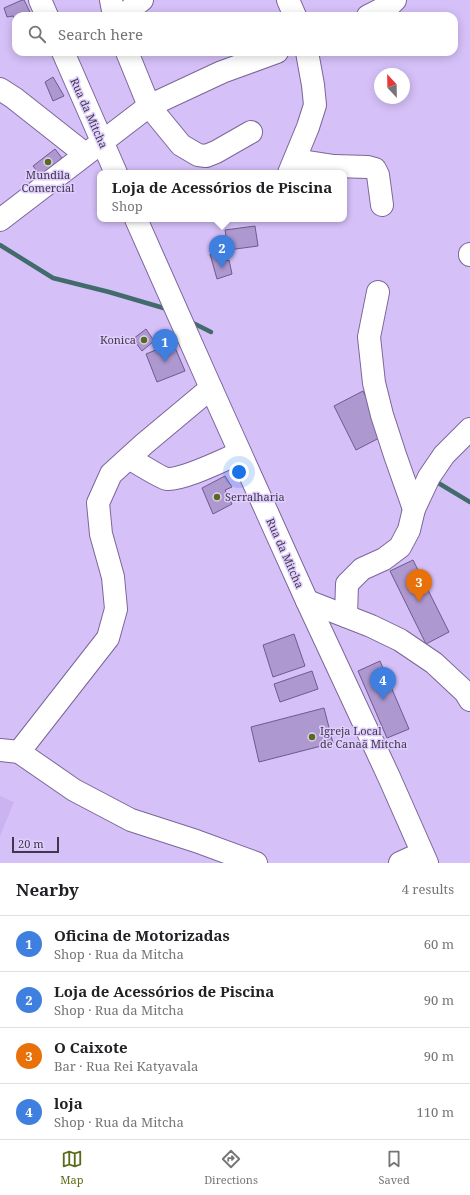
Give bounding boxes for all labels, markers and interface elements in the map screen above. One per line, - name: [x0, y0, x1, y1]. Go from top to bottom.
- search box: [12, 12, 458, 56]
- icon: search: [26, 23, 48, 45]
- text: Search here: [58, 24, 143, 44]
- north arrow: [374, 68, 410, 104]
- street label: Rua da Mitcha: [67, 75, 112, 150]
- marker: Mundila Comercial: [43, 157, 53, 167]
- place label: Mundila Comercial: [21, 167, 75, 195]
- popup: [97, 170, 347, 222]
- text: Loja de Acessórios de Piscina: [112, 177, 332, 197]
- text: Shop: [112, 197, 143, 215]
- pin: 2: [209, 235, 235, 268]
- pin: 1: [152, 329, 178, 362]
- place label: Konica: [100, 332, 136, 347]
- marker: Konica: [139, 335, 149, 345]
- your location: [229, 462, 249, 482]
- place label: Serralharia: [225, 489, 285, 504]
- marker: Serralharia: [212, 492, 222, 502]
- street label: Rua da Mitcha: [263, 515, 308, 590]
- pin: 3: [406, 569, 432, 602]
- pin: 4: [370, 667, 396, 700]
- place label: Igreja Local de Canaã Mitcha: [320, 723, 407, 751]
- marker: Igreja Local de Canaã Mitcha: [307, 732, 317, 742]
- scale bar: [12, 835, 59, 854]
- text: 20 m: [18, 836, 44, 851]
- text: Nearby: [16, 878, 79, 901]
- text: 4 results: [402, 880, 454, 898]
- text: Oficina de Motorizadas: [54, 925, 230, 945]
- text: 1: [25, 935, 33, 953]
- text: 60 m: [424, 935, 454, 953]
- text: Shop · Rua da Mitcha: [54, 945, 184, 963]
- text: Loja de Acessórios de Piscina: [54, 981, 274, 1001]
- text: 2: [25, 991, 33, 1009]
- text: 90 m: [424, 991, 454, 1009]
- text: Shop · Rua da Mitcha: [54, 1001, 184, 1019]
- text: O Caixote: [54, 1037, 128, 1057]
- text: 3: [25, 1047, 33, 1065]
- text: 90 m: [424, 1047, 454, 1065]
- text: Bar · Rua Rei Katyavala: [54, 1057, 198, 1075]
- text: loja: [54, 1093, 83, 1113]
- text: 4: [25, 1103, 33, 1121]
- text: 110 m: [417, 1103, 454, 1121]
- text: Shop · Rua da Mitcha: [54, 1113, 184, 1131]
- tab: Map: [60, 1148, 84, 1187]
- tab: Directions: [204, 1148, 258, 1187]
- tab: Saved: [379, 1148, 410, 1187]

